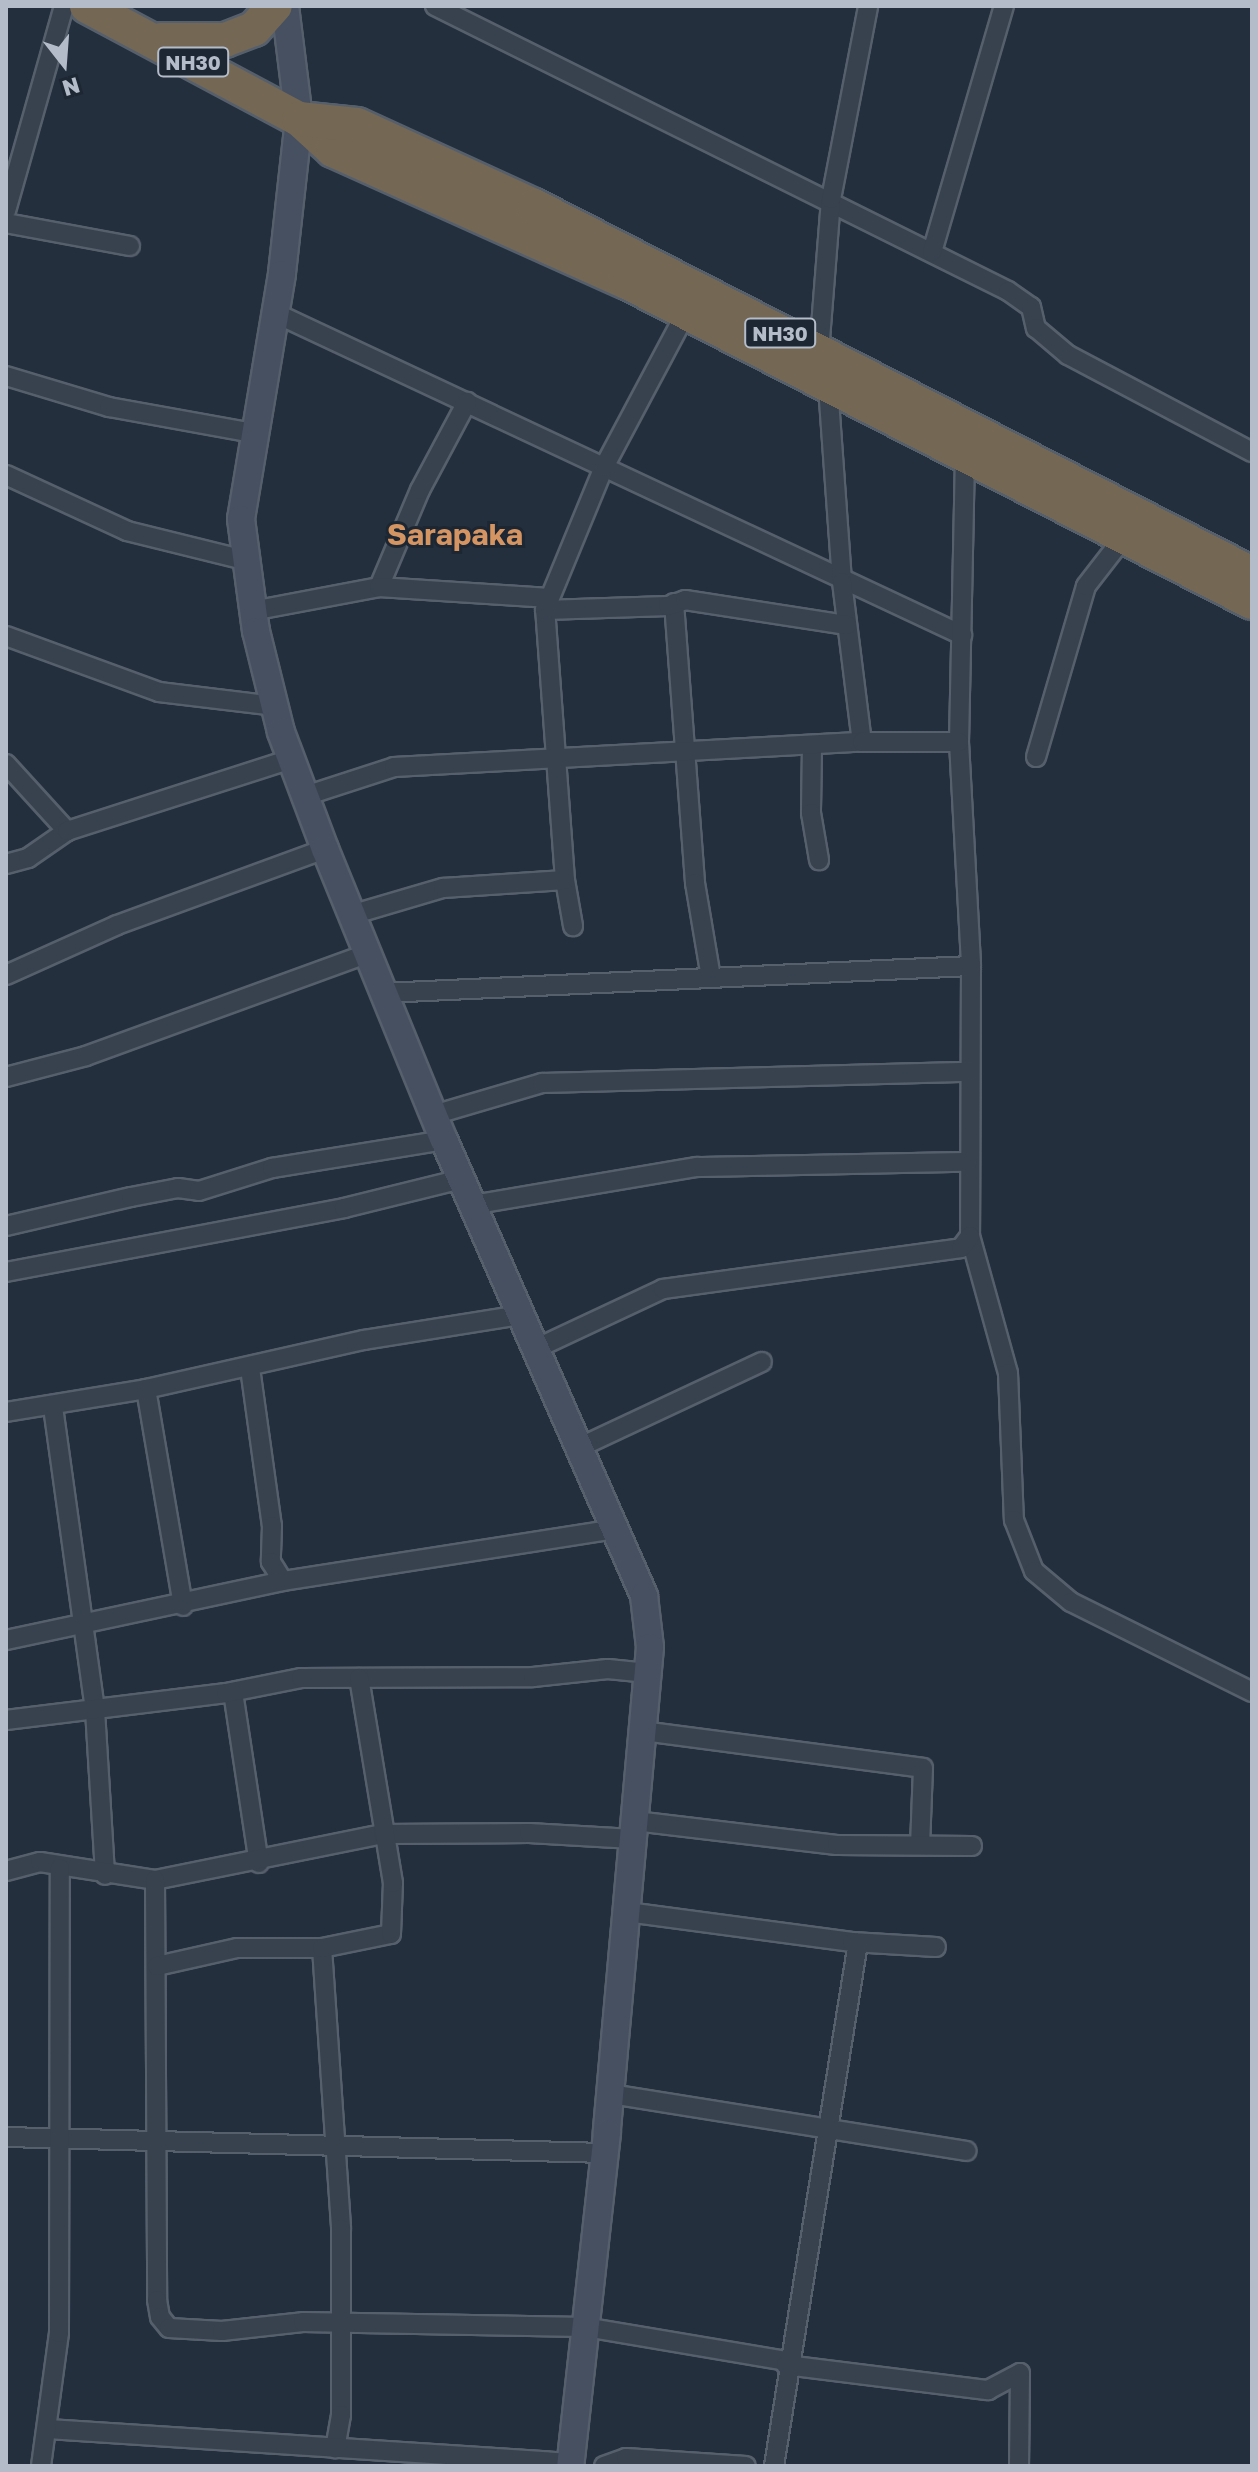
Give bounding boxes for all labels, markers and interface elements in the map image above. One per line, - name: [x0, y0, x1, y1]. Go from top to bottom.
- north arrow: [24, 24, 104, 104]
- road number: NH30: [157, 46, 229, 78]
- text: N: [59, 72, 83, 103]
- road number: NH30: [744, 317, 816, 349]
- district label: Sarapaka: [387, 516, 523, 552]

